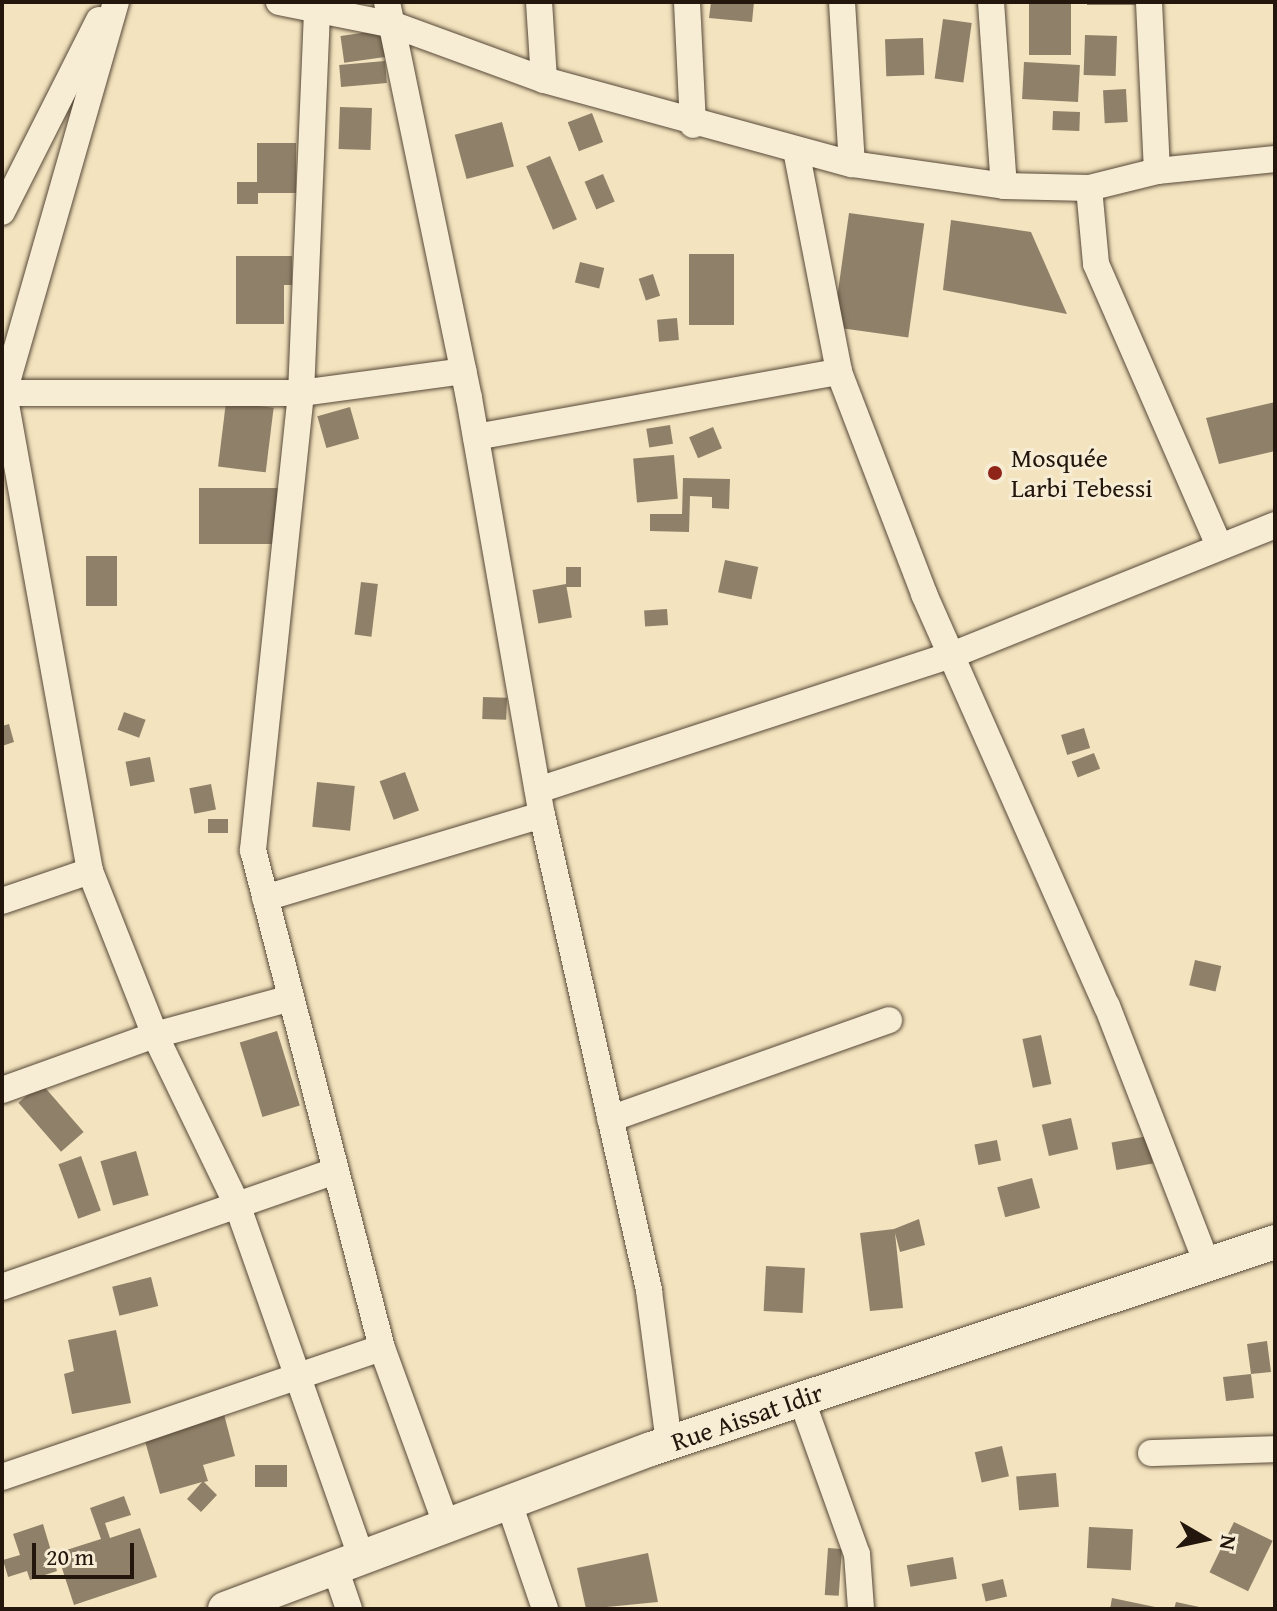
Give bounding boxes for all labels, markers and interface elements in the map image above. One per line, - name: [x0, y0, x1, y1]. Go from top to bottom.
- place label: Mosquée Larbi Tebessi: [1011, 442, 1153, 504]
- marker: Mosquée Larbi Tebessi: [986, 464, 1004, 482]
- street label: Rue Aissat Idir: [667, 1377, 827, 1457]
- north arrow: [1165, 1499, 1245, 1579]
- scale bar: [36, 1527, 138, 1577]
- text: N: [1212, 1533, 1246, 1553]
- text: 20 m: [46, 1539, 94, 1574]

